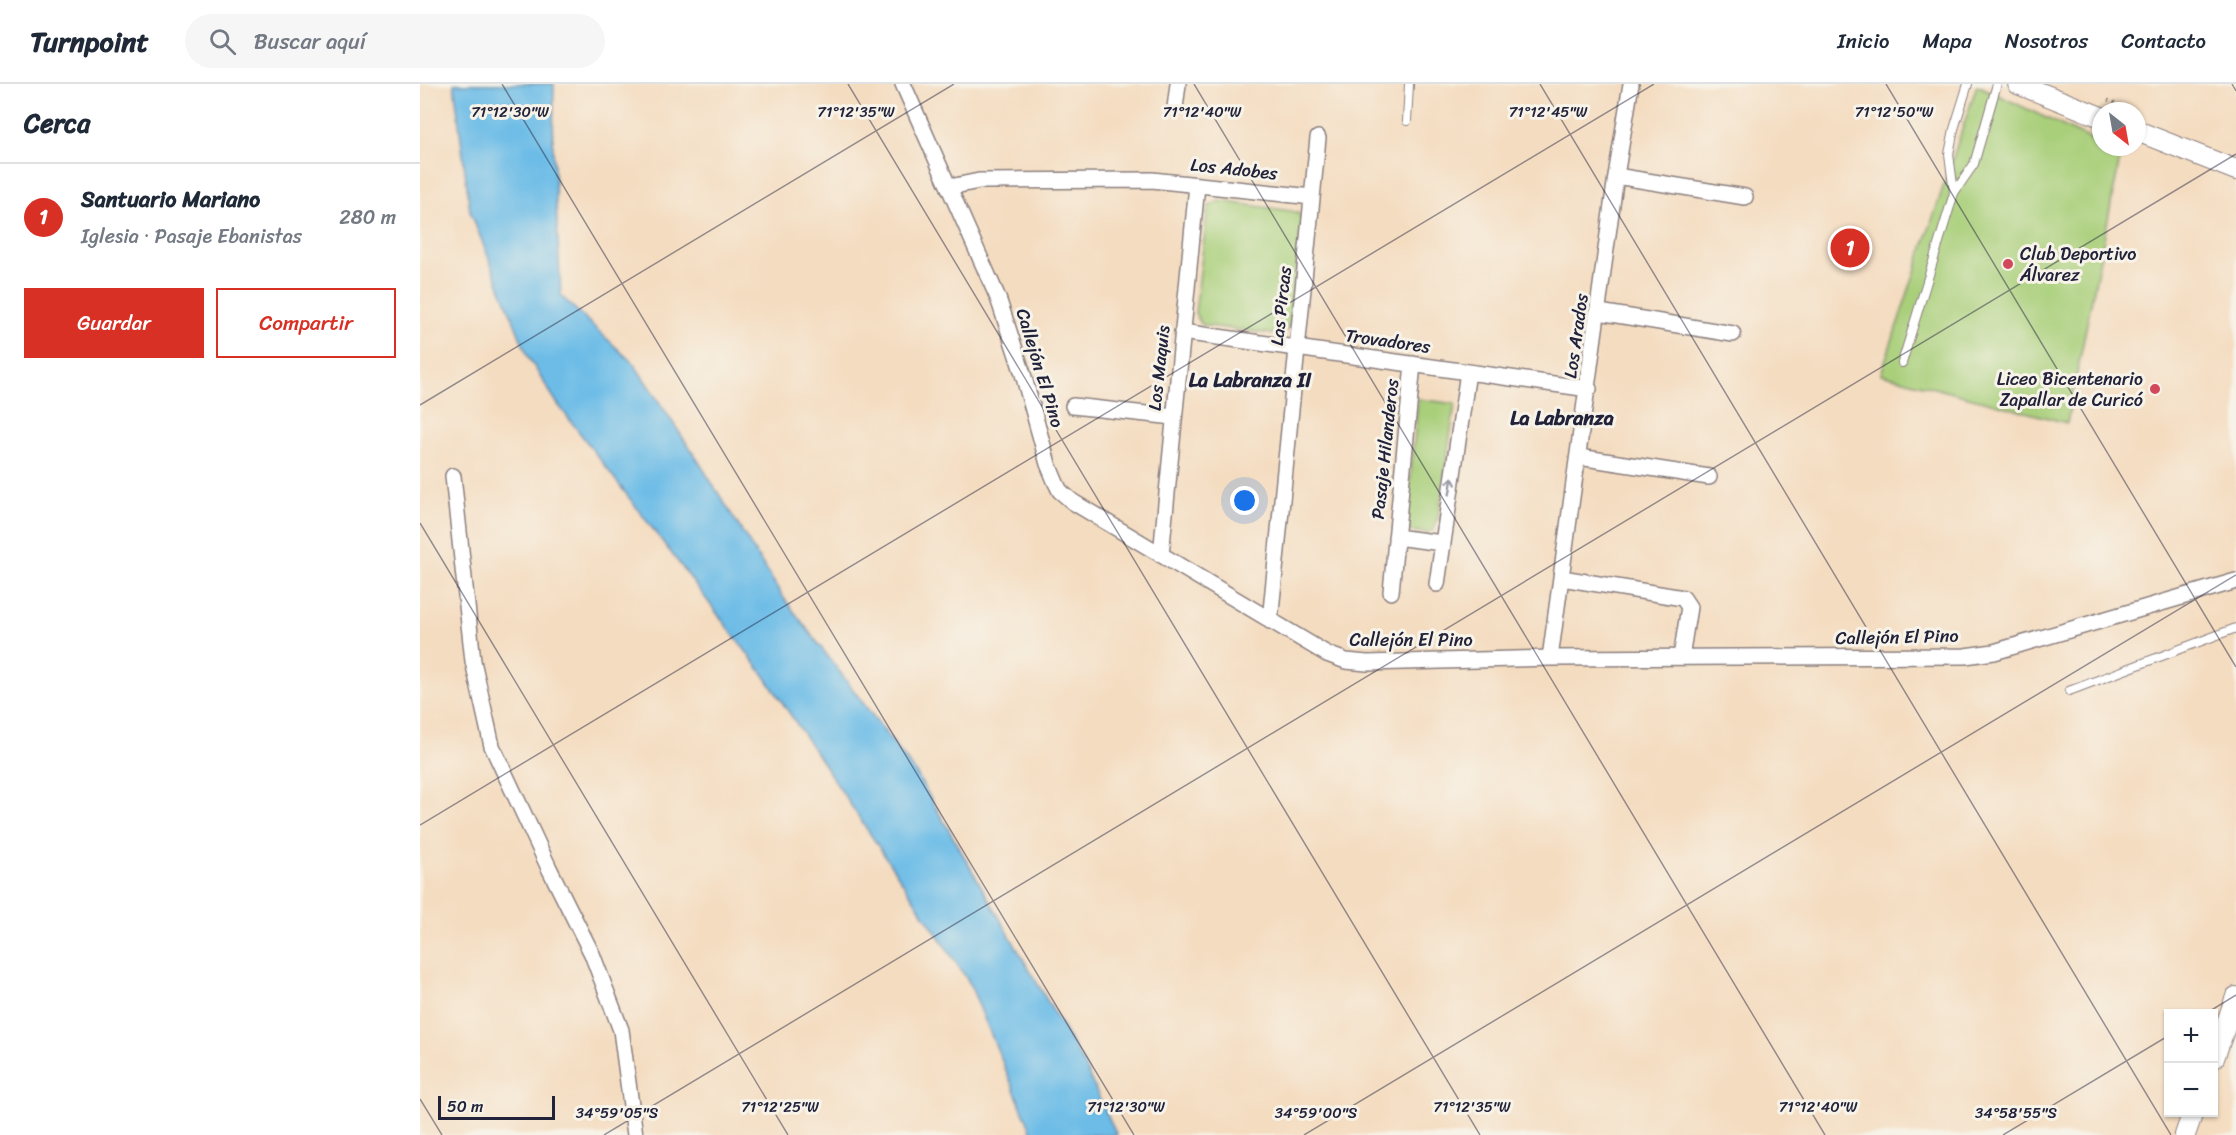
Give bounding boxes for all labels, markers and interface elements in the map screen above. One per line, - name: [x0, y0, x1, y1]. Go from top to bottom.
- search box: [185, 14, 605, 68]
- text: Turnpoint: [30, 17, 149, 66]
- text: Buscar aquí: [254, 22, 366, 61]
- text: Inicio: [1837, 22, 1889, 60]
- text: Mapa: [1922, 22, 1972, 60]
- text: Nosotros: [2005, 22, 2088, 60]
- text: Contacto: [2121, 22, 2206, 60]
- icon: search: [206, 25, 239, 58]
- text: 71°12'30"W: [471, 99, 549, 125]
- text: 71°12'35"W: [817, 99, 895, 125]
- text: 71°12'40"W: [1163, 99, 1242, 125]
- text: 71°12'45"W: [1509, 99, 1588, 125]
- text: 71°12'50"W: [1855, 99, 1934, 125]
- text: Cerca: [24, 100, 90, 146]
- north arrow: [2092, 102, 2146, 156]
- street label: Los Adobes: [1189, 149, 1280, 190]
- text: Santuario Mariano: [81, 180, 260, 219]
- text: 1: [39, 200, 48, 235]
- text: 280 m: [339, 200, 396, 235]
- text: Iglesia · Pasaje Ebanistas: [81, 219, 302, 254]
- pin: 1: [1830, 226, 1870, 270]
- place label: Club Deportivo Álvarez: [2019, 238, 2136, 291]
- marker: Club Deportivo Álvarez: [2001, 257, 2015, 271]
- street label: Las Pircas: [1261, 264, 1301, 347]
- button: Guardar: [24, 288, 204, 358]
- button: Compartir: [216, 288, 396, 358]
- street label: Los Arados: [1554, 291, 1598, 380]
- street label: Callejón El Pino: [1007, 304, 1073, 432]
- street label: Trovadores: [1343, 319, 1433, 363]
- street label: Los Maquis: [1139, 323, 1179, 412]
- district label: La Labranza II: [1189, 363, 1312, 398]
- place label: Liceo Bicentenario Zapallar de Curicó: [1997, 363, 2144, 416]
- street label: Pasaje Hilanderos: [1362, 376, 1408, 521]
- marker: Liceo Bicentenario Zapallar de Curicó: [2148, 382, 2162, 396]
- district label: La Labranza: [1510, 401, 1614, 436]
- one-way arrow: [1445, 476, 1456, 496]
- your location: [1230, 486, 1259, 515]
- street label: Callejón El Pino: [1835, 620, 1959, 654]
- street label: Callejón El Pino: [1349, 624, 1473, 656]
- map controls: [2164, 1009, 2218, 1117]
- button: +: [2164, 1009, 2218, 1063]
- button: −: [2164, 1063, 2218, 1117]
- text: 50 m: [447, 1092, 483, 1121]
- scale bar: [438, 1093, 555, 1120]
- text: 71°12'25"W: [741, 1094, 819, 1120]
- text: 71°12'30"W: [1087, 1094, 1165, 1120]
- text: 71°12'35"W: [1433, 1094, 1511, 1120]
- text: 71°12'40"W: [1779, 1094, 1858, 1120]
- text: 34°59'05"S: [576, 1100, 659, 1126]
- text: 34°59'00"S: [1275, 1100, 1358, 1126]
- text: 34°58'55"S: [1975, 1100, 2057, 1126]

